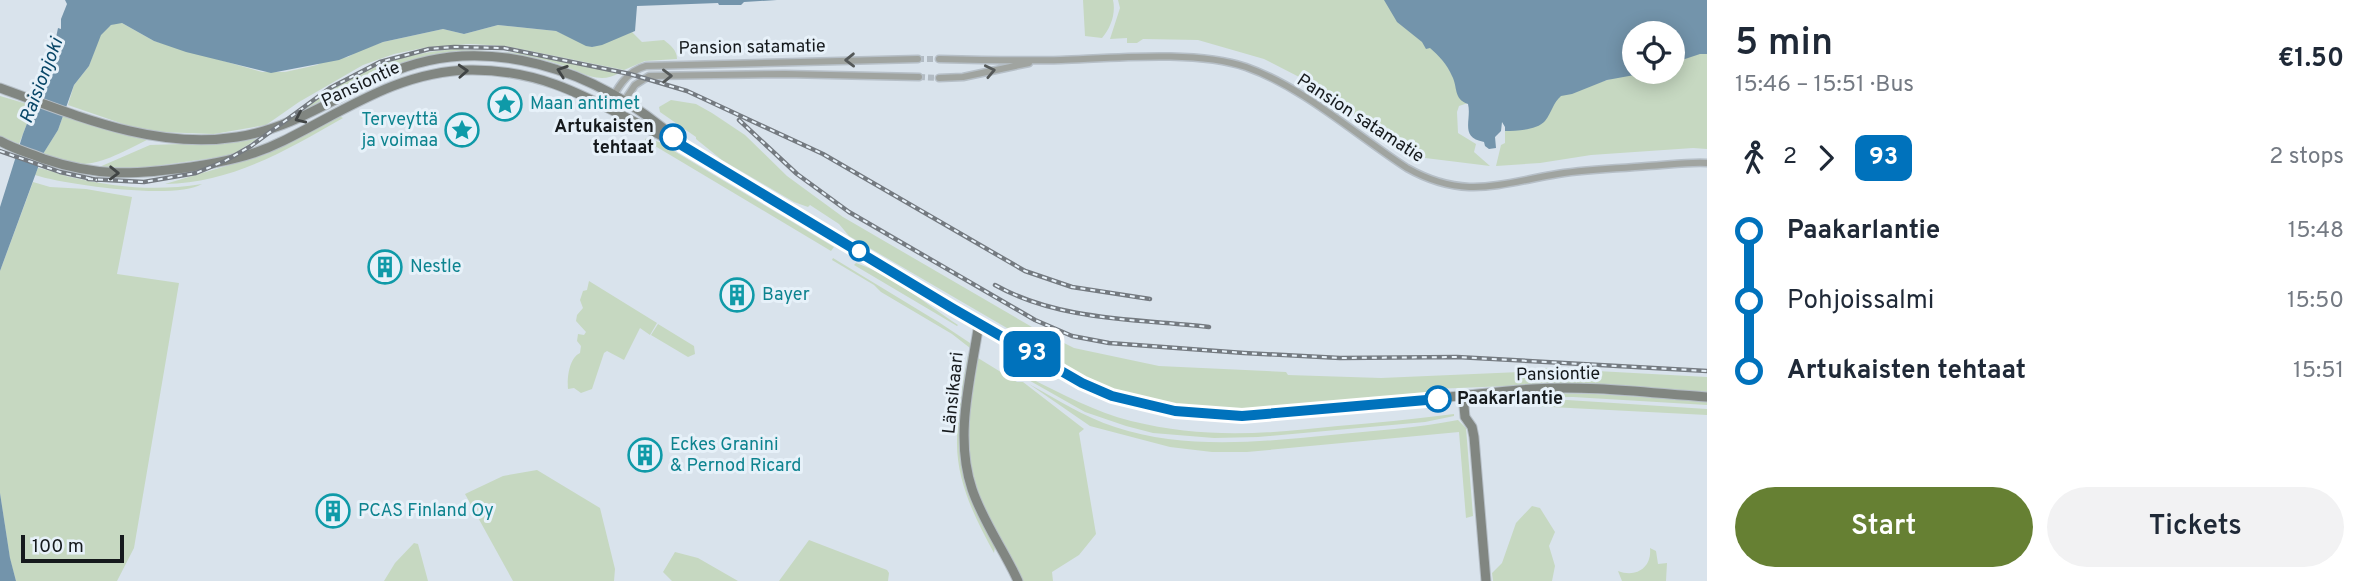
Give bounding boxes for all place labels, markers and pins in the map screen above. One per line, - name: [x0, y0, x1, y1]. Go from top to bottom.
- place icon: Maan antimet: [486, 85, 524, 123]
- place label: Maan antimet: [530, 93, 640, 116]
- place label: Terveyttä ja voimaa: [361, 109, 438, 153]
- place icon: Terveyttä ja voimaa: [443, 111, 481, 149]
- place label: Artukaisten tehtaat: [554, 116, 654, 160]
- marker: Artukaisten tehtaat: [660, 124, 686, 150]
- unlabelled marker: [849, 241, 869, 261]
- building icon: Nestle: [366, 248, 404, 286]
- place label: Nestle: [410, 256, 461, 279]
- building icon: Bayer: [718, 276, 756, 314]
- place label: Bayer: [762, 284, 810, 307]
- marker: Paakarlantie: [1425, 386, 1451, 412]
- place label: Paakarlantie: [1457, 388, 1563, 411]
- place label: Eckes Granini & Pernod Ricard: [670, 434, 801, 478]
- building icon: Eckes Granini & Pernod Ricard: [626, 436, 664, 474]
- building icon: PCAS Finland Oy: [314, 492, 352, 530]
- place label: PCAS Finland Oy: [358, 500, 494, 523]

